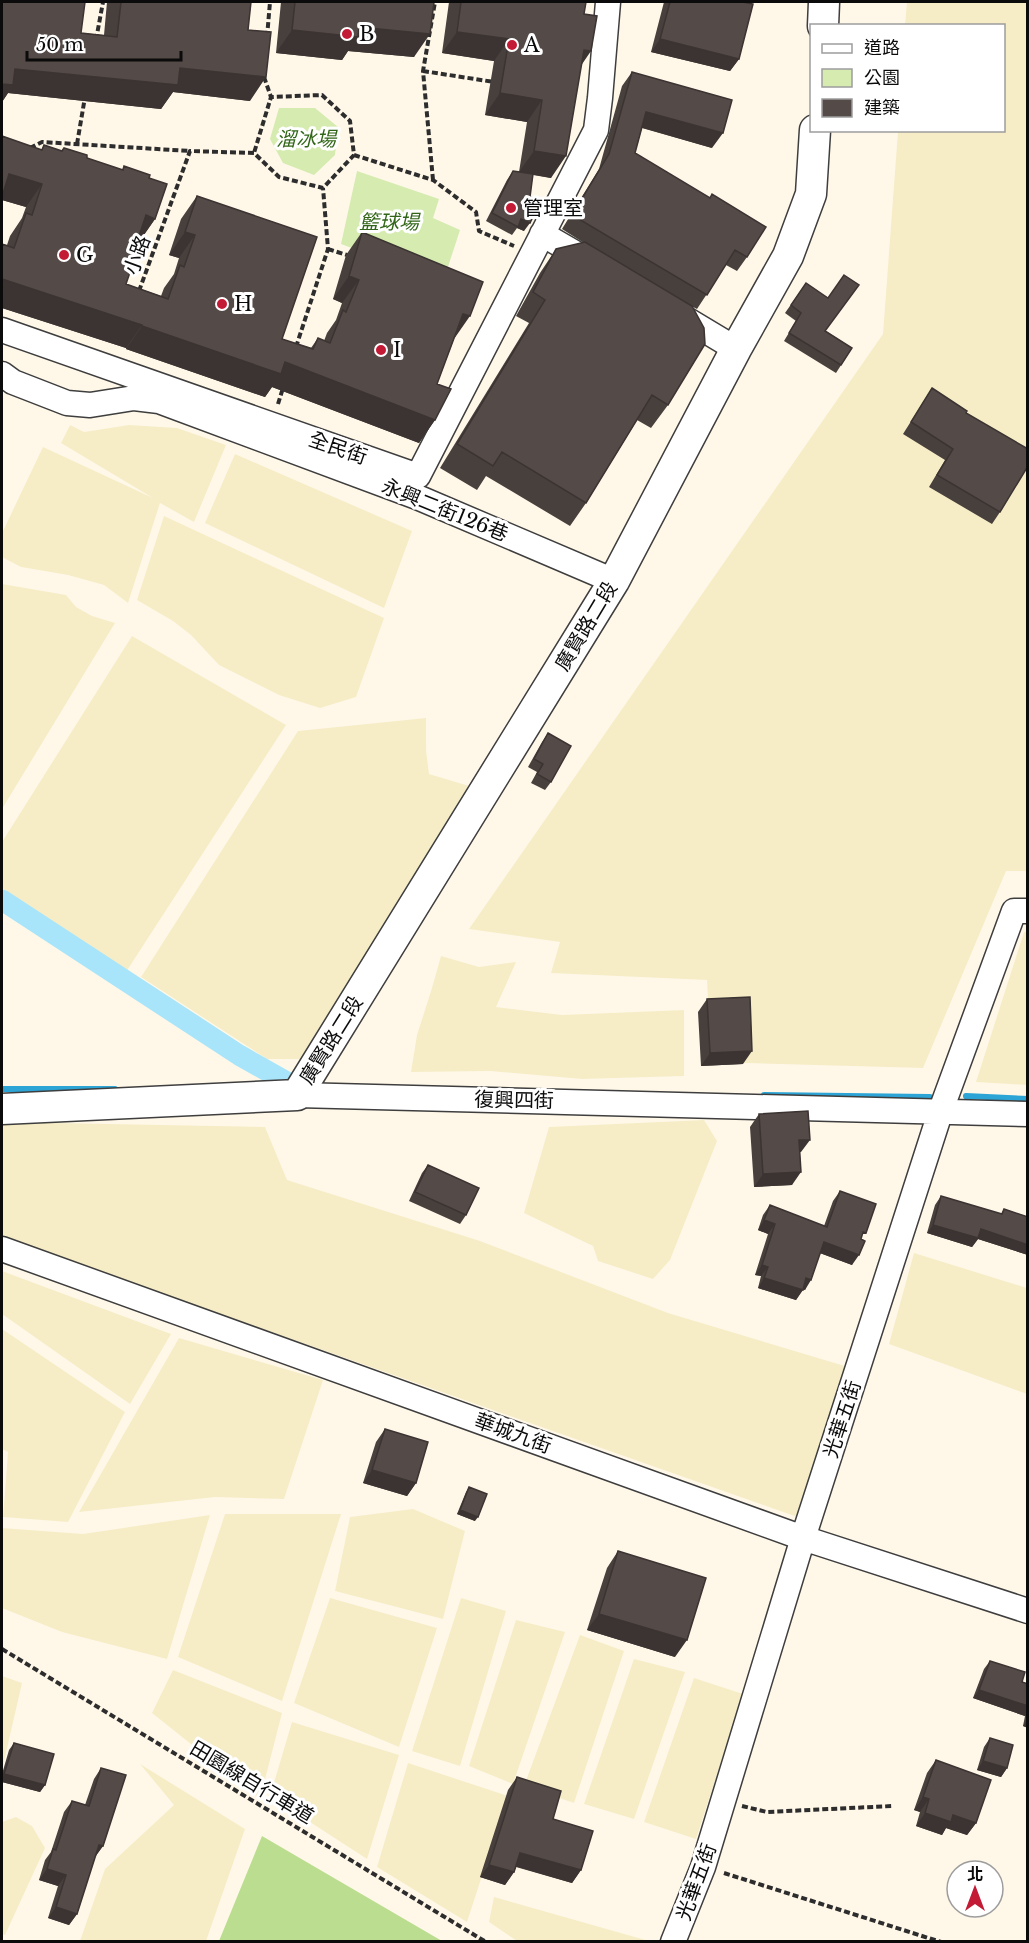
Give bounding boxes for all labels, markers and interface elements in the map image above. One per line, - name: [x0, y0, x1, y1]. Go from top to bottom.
- place label: B: [359, 22, 374, 46]
- scale bar: [27, 24, 182, 62]
- legend: [810, 24, 1005, 132]
- marker: B: [340, 27, 354, 41]
- place label: A: [523, 33, 540, 57]
- text: 50 m: [36, 34, 84, 56]
- text: 道路: [864, 37, 900, 59]
- marker: A: [505, 38, 519, 52]
- text: 公園: [864, 67, 900, 89]
- text: 建築: [864, 97, 900, 119]
- park label: 溜冰場: [276, 127, 338, 151]
- place label: 管理室: [523, 196, 583, 220]
- marker: 管理室: [504, 201, 518, 215]
- park label: 籃球場: [359, 210, 421, 234]
- street label: 小路: [119, 232, 155, 278]
- place label: G: [76, 243, 93, 267]
- marker: G: [57, 248, 71, 262]
- place label: H: [234, 292, 253, 316]
- marker: H: [215, 297, 229, 311]
- place label: I: [393, 338, 401, 362]
- marker: I: [374, 343, 388, 357]
- street label: 全民街: [306, 427, 370, 469]
- street label: 永興二街126巷: [378, 474, 512, 546]
- street label: 廣賢路二段: [550, 577, 622, 675]
- street label: 廣賢路二段: [294, 991, 368, 1089]
- street label: 復興四街: [474, 1087, 554, 1113]
- street label: 光華五街: [818, 1377, 866, 1461]
- street label: 華城九街: [471, 1408, 555, 1458]
- street label: 田園線自行車道: [186, 1736, 318, 1828]
- street label: 光華五街: [671, 1840, 721, 1924]
- north arrow: [945, 1859, 1005, 1919]
- text: 北: [967, 1864, 983, 1884]

